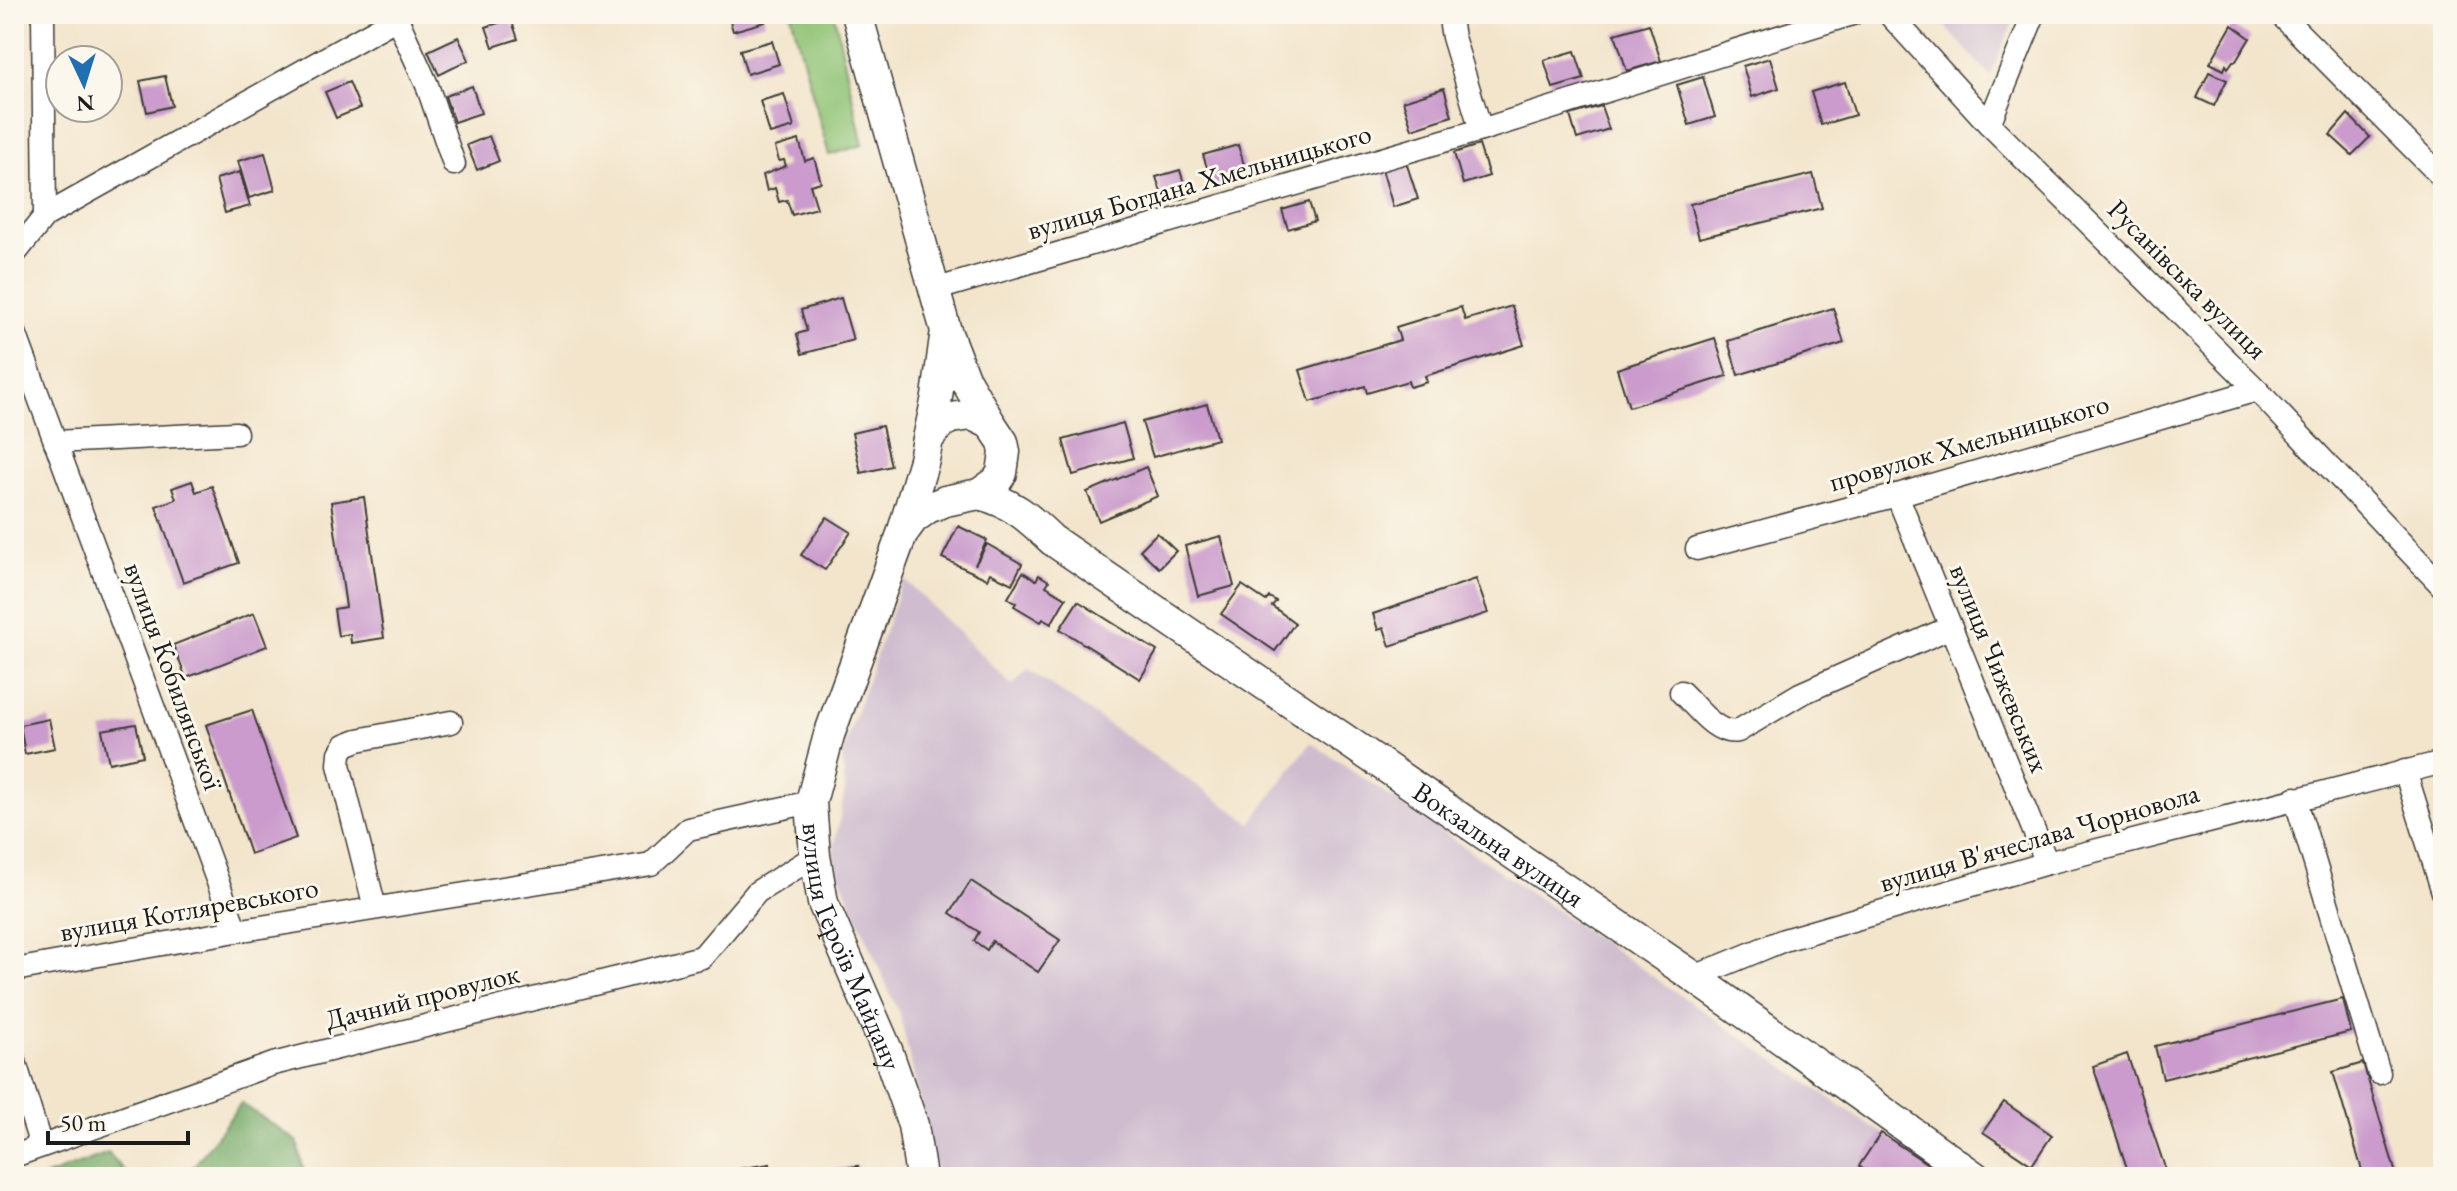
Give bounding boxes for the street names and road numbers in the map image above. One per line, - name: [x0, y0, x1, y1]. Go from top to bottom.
- street label: вулиця Богдана Хмельницького: [1023, 115, 1375, 247]
- street label: Русанівська вулиця: [2100, 191, 2276, 367]
- street label: провулок Хмельницького: [1825, 385, 2113, 499]
- street label: вулиця Кобилянської: [116, 557, 232, 796]
- street label: вулиця Чижевських: [1942, 559, 2058, 777]
- street label: Вокзальна вулиця: [1406, 773, 1591, 915]
- street label: вулиця В'ячеслава Чорновола: [1875, 774, 2204, 900]
- street label: вулиця Героїв Майдану: [795, 821, 911, 1075]
- street label: вулиця Котляревського: [57, 869, 321, 949]
- street label: Дачний провулок: [321, 954, 523, 1038]

